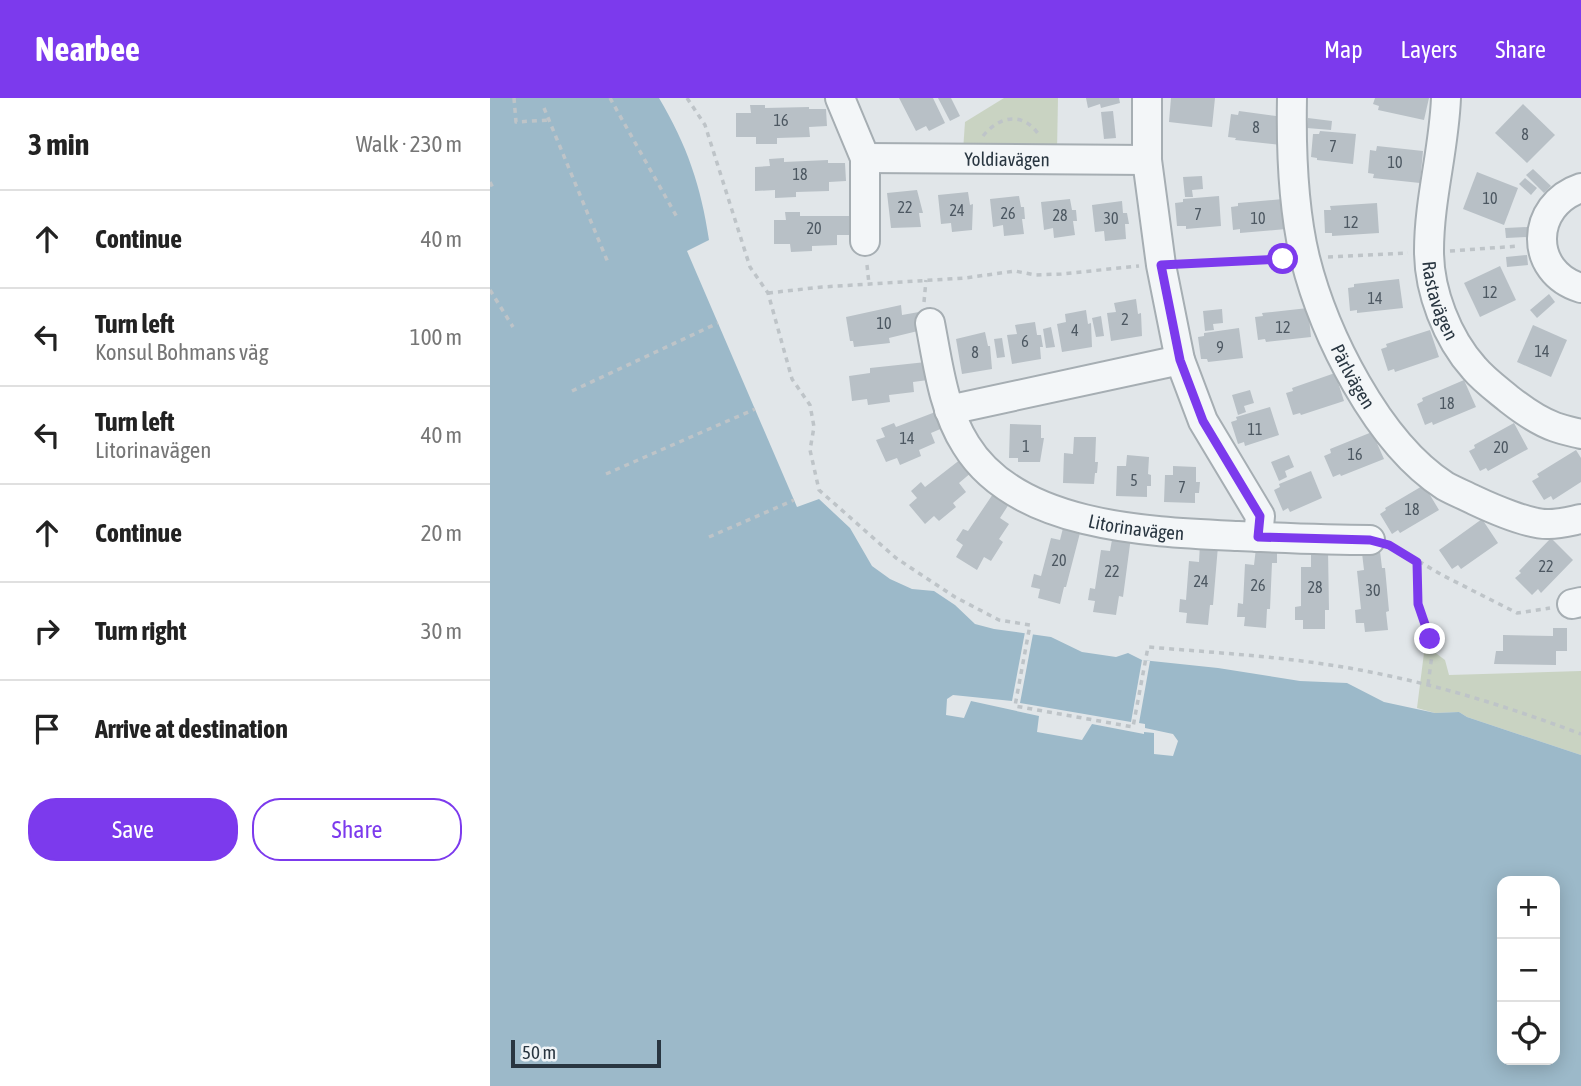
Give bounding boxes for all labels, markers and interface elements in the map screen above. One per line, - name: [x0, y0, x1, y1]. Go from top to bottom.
- text: Nearbee: [35, 30, 140, 68]
- text: Map: [1324, 36, 1363, 63]
- text: Layers: [1401, 36, 1457, 63]
- text: Share: [1495, 36, 1546, 63]
- house number: 16: [773, 111, 789, 129]
- house number: 8: [1252, 118, 1260, 136]
- house number: 8: [1521, 125, 1529, 143]
- text: 3 min: [28, 127, 89, 161]
- text: Walk · 230 m: [356, 131, 462, 157]
- house number: 7: [1329, 137, 1337, 155]
- street label: Yoldiavägen: [964, 148, 1050, 170]
- house number: 10: [1387, 153, 1403, 171]
- house number: 18: [792, 165, 808, 183]
- house number: 10: [1482, 189, 1498, 207]
- house number: 22: [897, 198, 913, 216]
- house number: 24: [949, 201, 965, 219]
- house number: 26: [1000, 204, 1016, 222]
- house number: 7: [1194, 205, 1202, 223]
- house number: 28: [1052, 206, 1068, 224]
- house number: 30: [1103, 209, 1119, 227]
- house number: 10: [1250, 209, 1266, 227]
- house number: 12: [1343, 213, 1359, 231]
- house number: 20: [806, 219, 822, 237]
- icon: ahead: [28, 220, 66, 258]
- text: Continue: [95, 224, 182, 254]
- text: 40 m: [421, 226, 462, 252]
- route start: [1267, 243, 1298, 274]
- street label: Rastavägen: [1418, 260, 1463, 344]
- house number: 12: [1482, 283, 1498, 301]
- house number: 14: [1367, 289, 1383, 307]
- text: Turn left: [95, 309, 175, 339]
- house number: 2: [1121, 310, 1129, 328]
- house number: 10: [876, 314, 892, 332]
- icon: left: [28, 318, 66, 356]
- house number: 12: [1275, 318, 1291, 336]
- house number: 4: [1071, 321, 1079, 339]
- text: 100 m: [410, 324, 462, 350]
- house number: 6: [1021, 332, 1029, 350]
- house number: 9: [1216, 338, 1224, 356]
- text: Konsul Bohmans väg: [95, 339, 269, 365]
- street label: Pärlvägen: [1327, 340, 1380, 413]
- house number: 14: [1534, 342, 1550, 360]
- house number: 8: [971, 343, 979, 361]
- house number: 18: [1439, 394, 1455, 412]
- text: Turn left: [95, 407, 175, 437]
- icon: left: [28, 416, 66, 454]
- house number: 11: [1247, 420, 1263, 438]
- text: 40 m: [421, 422, 462, 448]
- house number: 14: [899, 429, 915, 447]
- text: Litorinavägen: [95, 437, 211, 463]
- house number: 1: [1022, 437, 1030, 455]
- house number: 20: [1493, 438, 1509, 456]
- house number: 16: [1347, 445, 1363, 463]
- house number: 5: [1130, 471, 1138, 489]
- house number: 7: [1178, 478, 1186, 496]
- house number: 18: [1404, 500, 1420, 518]
- street label: Litorinavägen: [1086, 509, 1185, 544]
- icon: ahead: [28, 514, 66, 552]
- text: Continue: [95, 518, 182, 548]
- text: 20 m: [421, 520, 462, 546]
- house number: 20: [1051, 551, 1067, 569]
- house number: 22: [1538, 557, 1554, 575]
- house number: 22: [1104, 562, 1120, 580]
- house number: 24: [1193, 572, 1209, 590]
- house number: 26: [1250, 576, 1266, 594]
- house number: 28: [1307, 578, 1323, 596]
- house number: 30: [1365, 581, 1381, 599]
- icon: right: [28, 612, 66, 650]
- text: Turn right: [95, 616, 186, 646]
- text: 30 m: [421, 618, 462, 644]
- route end: [1414, 623, 1445, 654]
- icon: arrive: [28, 710, 66, 748]
- text: Arrive at destination: [95, 714, 288, 744]
- button: Save: [28, 798, 238, 861]
- button: Share: [252, 798, 462, 861]
- map controls: [1497, 876, 1560, 1065]
- button: +: [1497, 876, 1560, 939]
- button: −: [1497, 939, 1560, 1002]
- button: locate: [1497, 1002, 1560, 1065]
- scale bar: [511, 1037, 662, 1069]
- text: 50 m: [522, 1041, 556, 1063]

